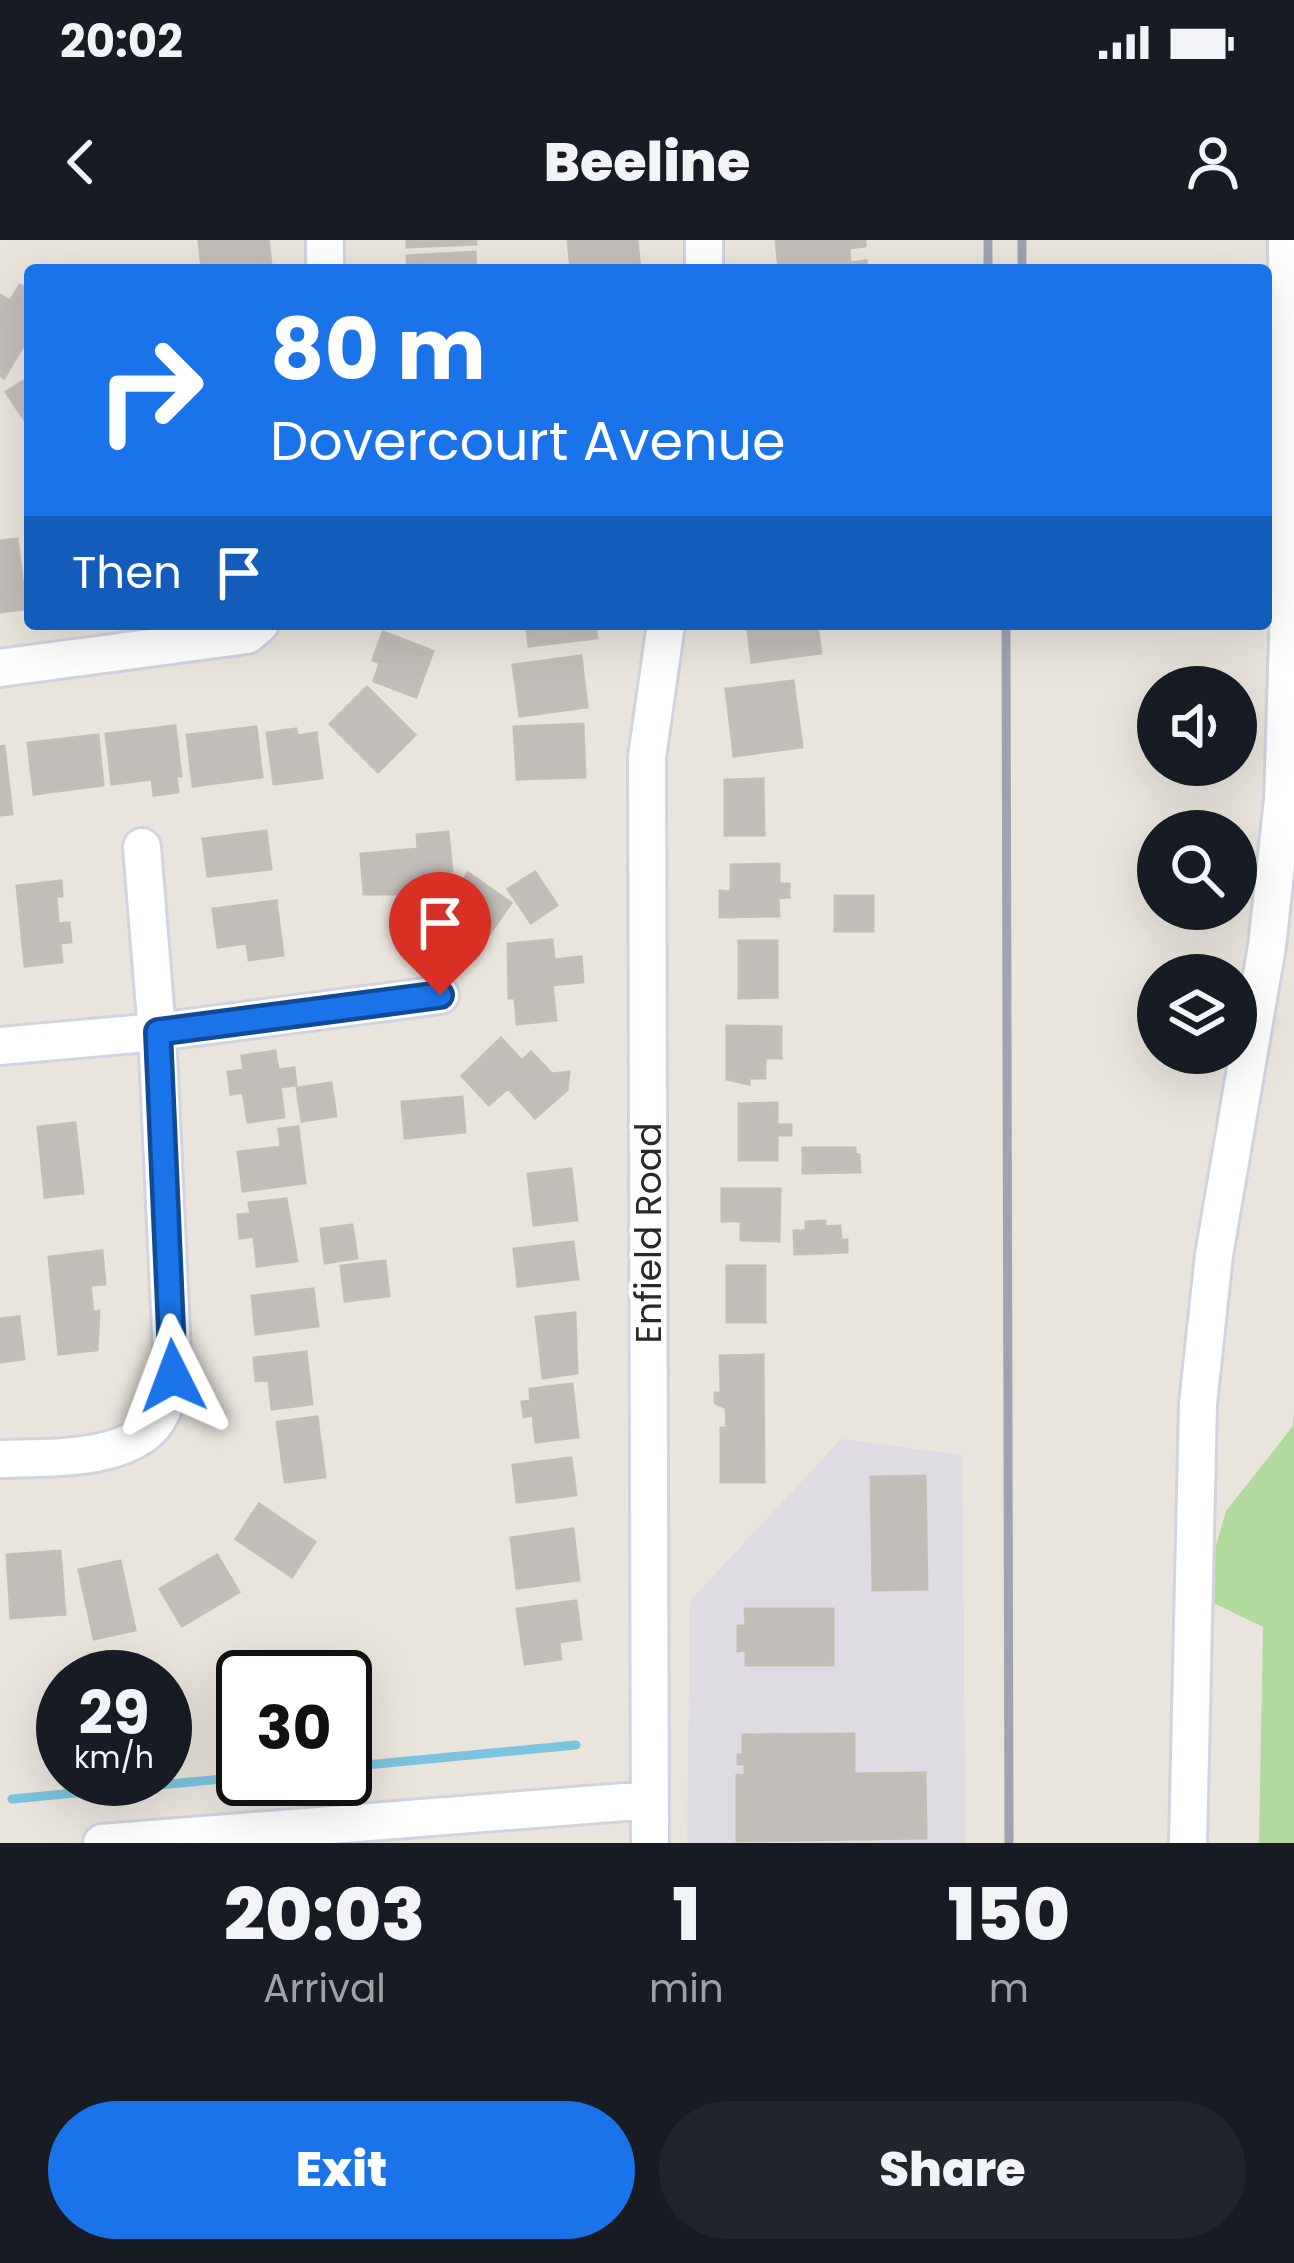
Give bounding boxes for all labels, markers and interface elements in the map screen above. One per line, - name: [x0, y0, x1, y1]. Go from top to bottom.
- text: 20:02: [60, 10, 183, 73]
- text: Beeline: [544, 124, 750, 200]
- icon: back: [48, 129, 114, 195]
- icon: person: [1180, 129, 1246, 195]
- text: 80 m: [270, 291, 486, 408]
- icon: right: [72, 312, 228, 468]
- text: Dovercourt Avenue: [270, 403, 786, 479]
- icon: arrive: [206, 540, 272, 606]
- text: Then: [72, 541, 182, 604]
- map controls: [1137, 666, 1257, 1074]
- button: sound: [1137, 666, 1257, 786]
- button: search: [1137, 810, 1257, 930]
- pin: [389, 872, 491, 995]
- icon: arrive: [407, 890, 473, 956]
- button: layers: [1137, 954, 1257, 1074]
- street label: Enfield Road: [623, 1123, 674, 1343]
- position arrow: [110, 1313, 236, 1439]
- speed limit sign: 30: [216, 1650, 372, 1806]
- text: 29: [78, 1671, 150, 1755]
- text: km/h: [74, 1736, 154, 1779]
- text: 20:03: [224, 1864, 425, 1965]
- text: 1: [673, 1864, 700, 1965]
- text: 150: [948, 1864, 1070, 1965]
- text: Arrival: [263, 1961, 386, 2016]
- text: min: [649, 1961, 724, 2016]
- text: m: [989, 1961, 1029, 2016]
- button: Exit: [48, 2101, 635, 2239]
- button: Share: [659, 2101, 1246, 2239]

